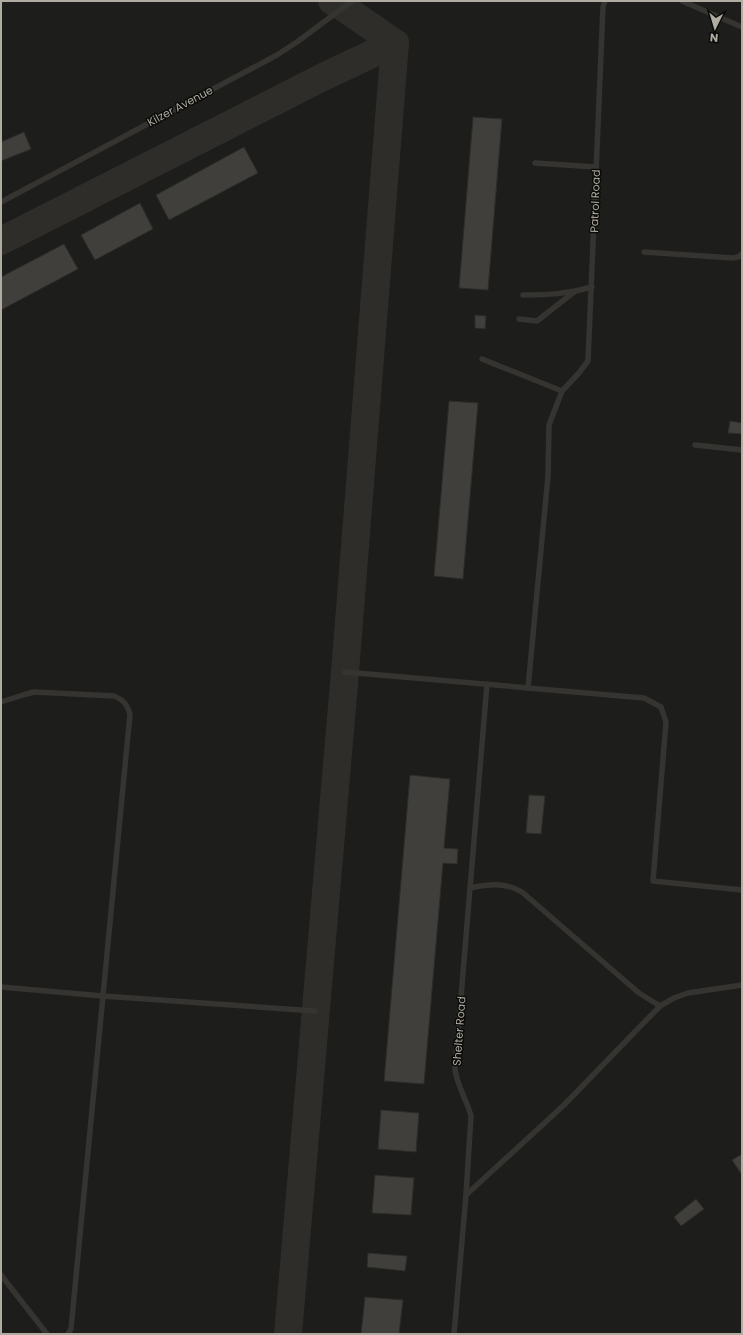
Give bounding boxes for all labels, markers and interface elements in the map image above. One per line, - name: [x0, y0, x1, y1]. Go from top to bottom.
- north arrow: [695, 8, 735, 48]
- text: N: [709, 30, 719, 46]
- street label: Kilzer Avenue: [144, 82, 216, 130]
- street label: Patrol Road: [586, 169, 604, 233]
- street label: Shelter Road: [449, 996, 469, 1066]

